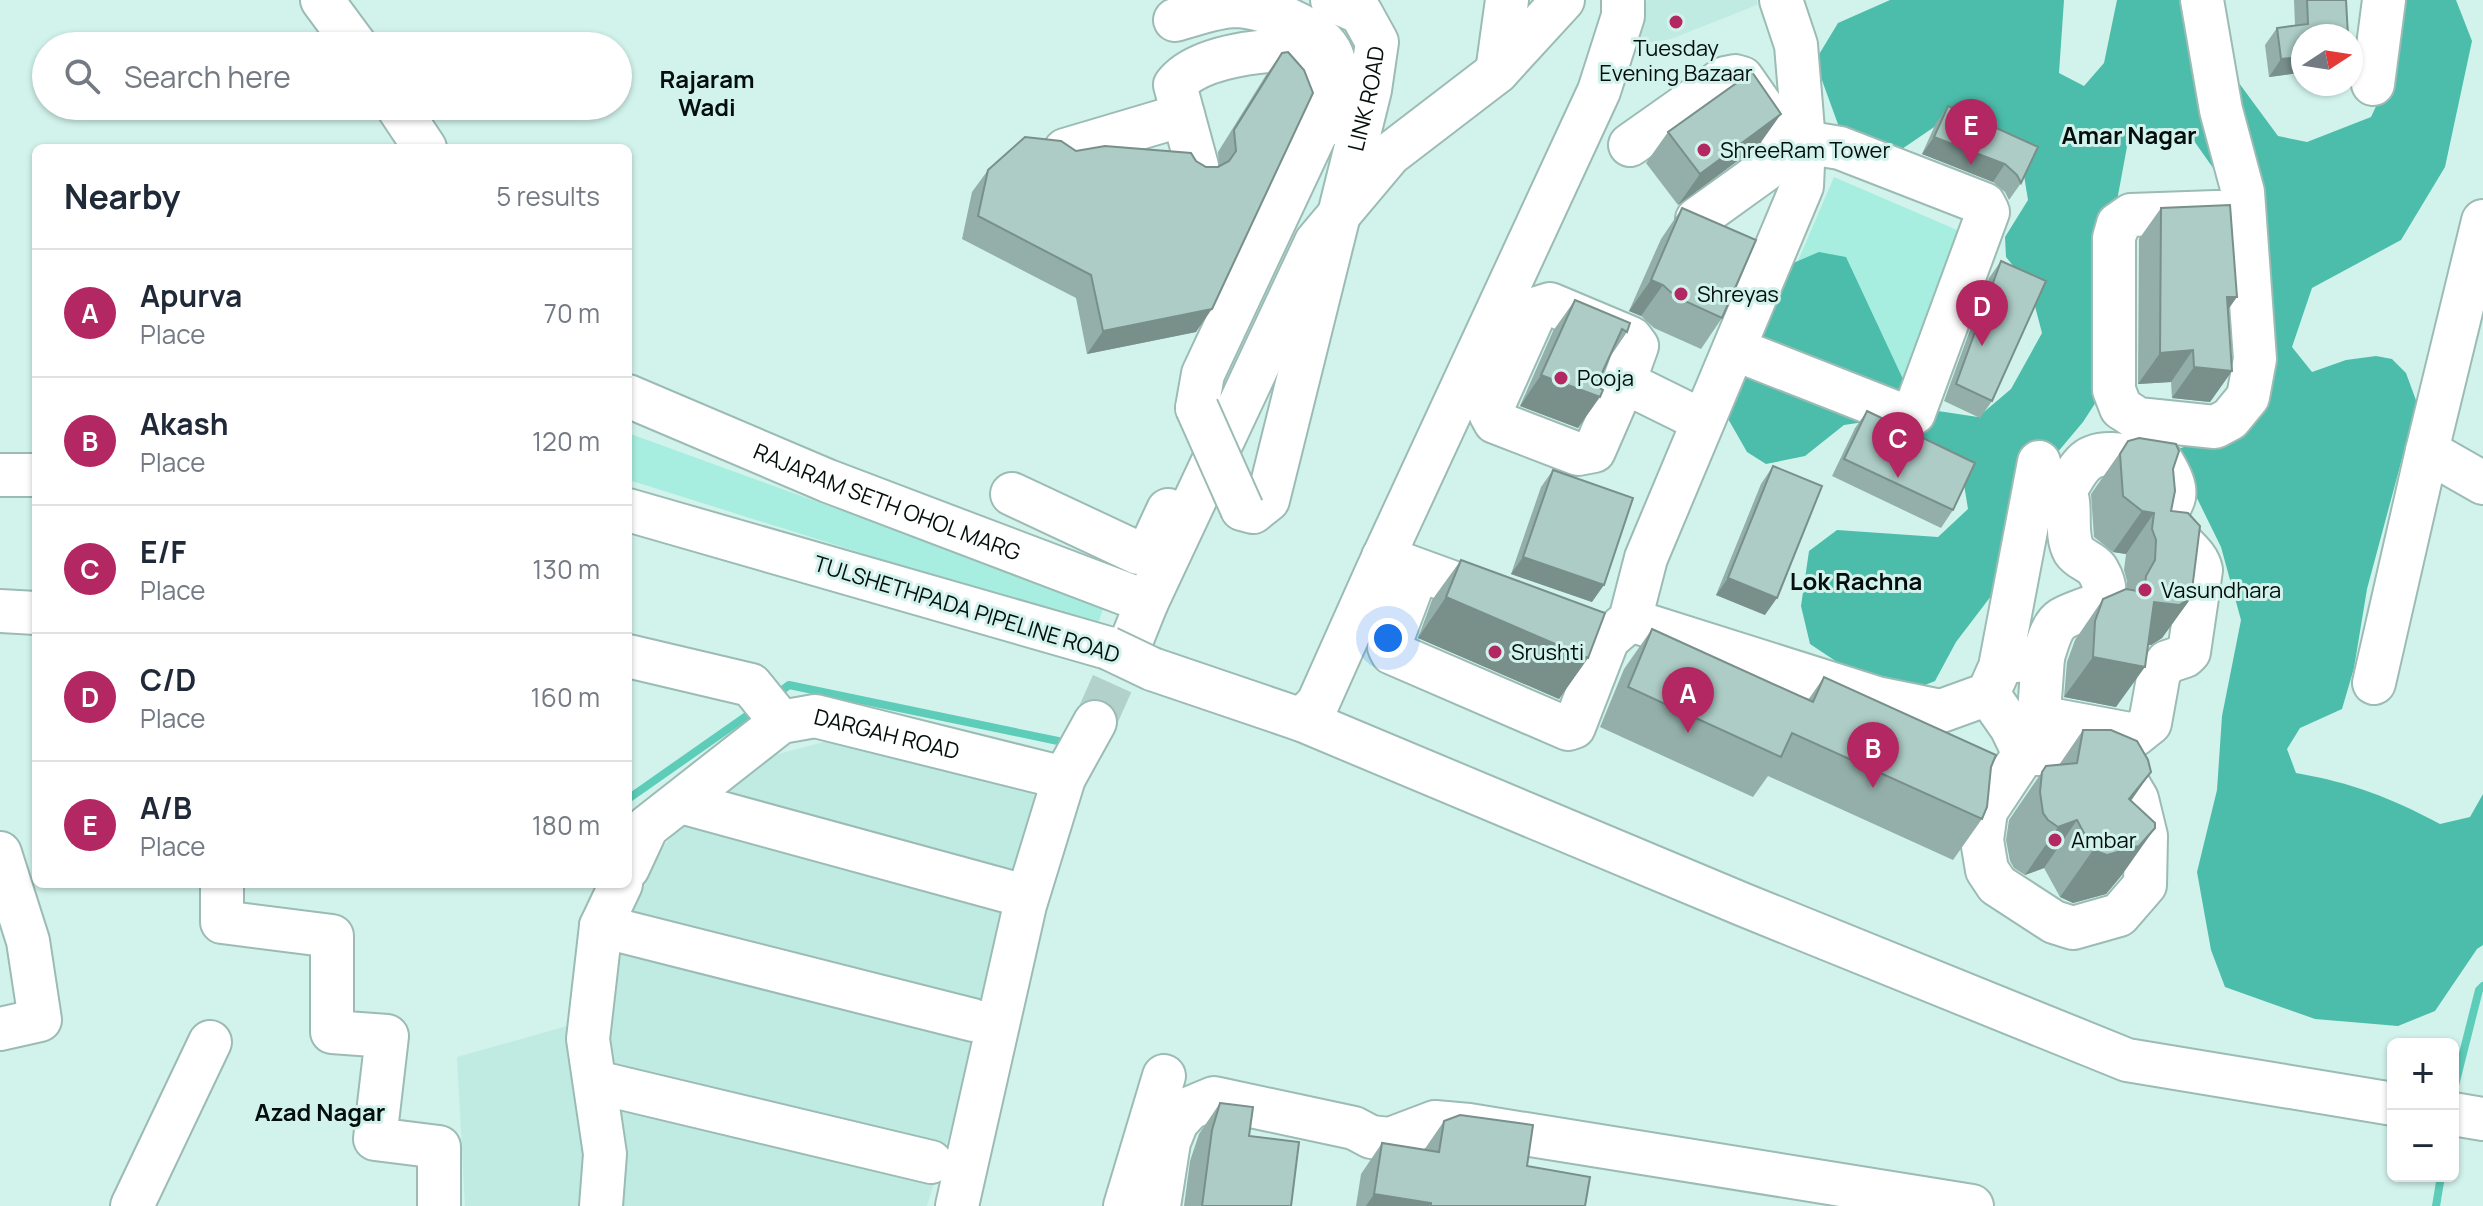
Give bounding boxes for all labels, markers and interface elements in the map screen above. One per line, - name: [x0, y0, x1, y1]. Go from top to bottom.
- marker: Tuesday Evening Bazaar: [1667, 13, 1685, 31]
- north arrow: [2291, 24, 2363, 96]
- search box: [32, 32, 632, 120]
- place label: Tuesday Evening Bazaar: [1599, 33, 1753, 88]
- street label: LINK ROAD: [1340, 44, 1391, 154]
- icon: search: [60, 54, 104, 98]
- text: Search here: [124, 56, 291, 97]
- district label: Rajaram Wadi: [659, 62, 755, 123]
- pin: E: [1945, 99, 1997, 165]
- district label: Amar Nagar: [2061, 118, 2197, 151]
- place label: ShreeRam Tower: [1720, 135, 1890, 165]
- marker: ShreeRam Tower: [1695, 141, 1713, 159]
- text: Nearby: [64, 173, 180, 219]
- text: 5 results: [496, 178, 600, 214]
- text: Apurva: [140, 275, 242, 316]
- place label: Shreyas: [1697, 279, 1779, 309]
- pin: D: [1956, 280, 2008, 346]
- marker: Shreyas: [1672, 285, 1690, 303]
- text: A: [81, 295, 99, 331]
- text: 70 m: [544, 295, 600, 331]
- text: Place: [140, 316, 205, 352]
- place label: Pooja: [1577, 363, 1634, 393]
- marker: Pooja: [1552, 369, 1570, 387]
- text: Akash: [140, 403, 229, 444]
- pin: C: [1872, 412, 1924, 478]
- text: B: [82, 423, 98, 459]
- text: 120 m: [532, 423, 600, 459]
- street label: RAJARAM SETH OHOL MARG: [749, 436, 1025, 568]
- text: Place: [140, 444, 205, 480]
- text: E/F: [140, 531, 186, 572]
- street label: TULSHETHPADA PIPELINE ROAD: [810, 548, 1124, 670]
- text: C: [80, 551, 100, 587]
- text: 130 m: [532, 551, 600, 587]
- district label: Lok Rachna: [1790, 564, 1922, 597]
- text: Place: [140, 572, 205, 608]
- place label: Vasundhara: [2161, 575, 2281, 605]
- marker: Vasundhara: [2136, 581, 2154, 599]
- your location: [1368, 618, 1408, 658]
- place label: Srushti: [1511, 637, 1584, 667]
- marker: Srushti: [1486, 643, 1504, 661]
- text: C/D: [140, 659, 196, 700]
- pin: A: [1662, 667, 1714, 733]
- text: D: [81, 679, 99, 715]
- text: 160 m: [531, 679, 600, 715]
- text: Place: [140, 700, 205, 736]
- street label: DARGAH ROAD: [811, 701, 963, 766]
- pin: B: [1847, 722, 1899, 788]
- text: A/B: [140, 787, 192, 828]
- text: E: [82, 807, 98, 843]
- text: 180 m: [532, 807, 600, 843]
- place label: Ambar: [2071, 825, 2137, 855]
- text: Place: [140, 828, 205, 864]
- marker: Ambar: [2046, 831, 2064, 849]
- map controls: [2387, 1038, 2459, 1182]
- button: +: [2387, 1038, 2459, 1110]
- district label: Azad Nagar: [255, 1095, 385, 1128]
- button: −: [2387, 1110, 2459, 1182]

